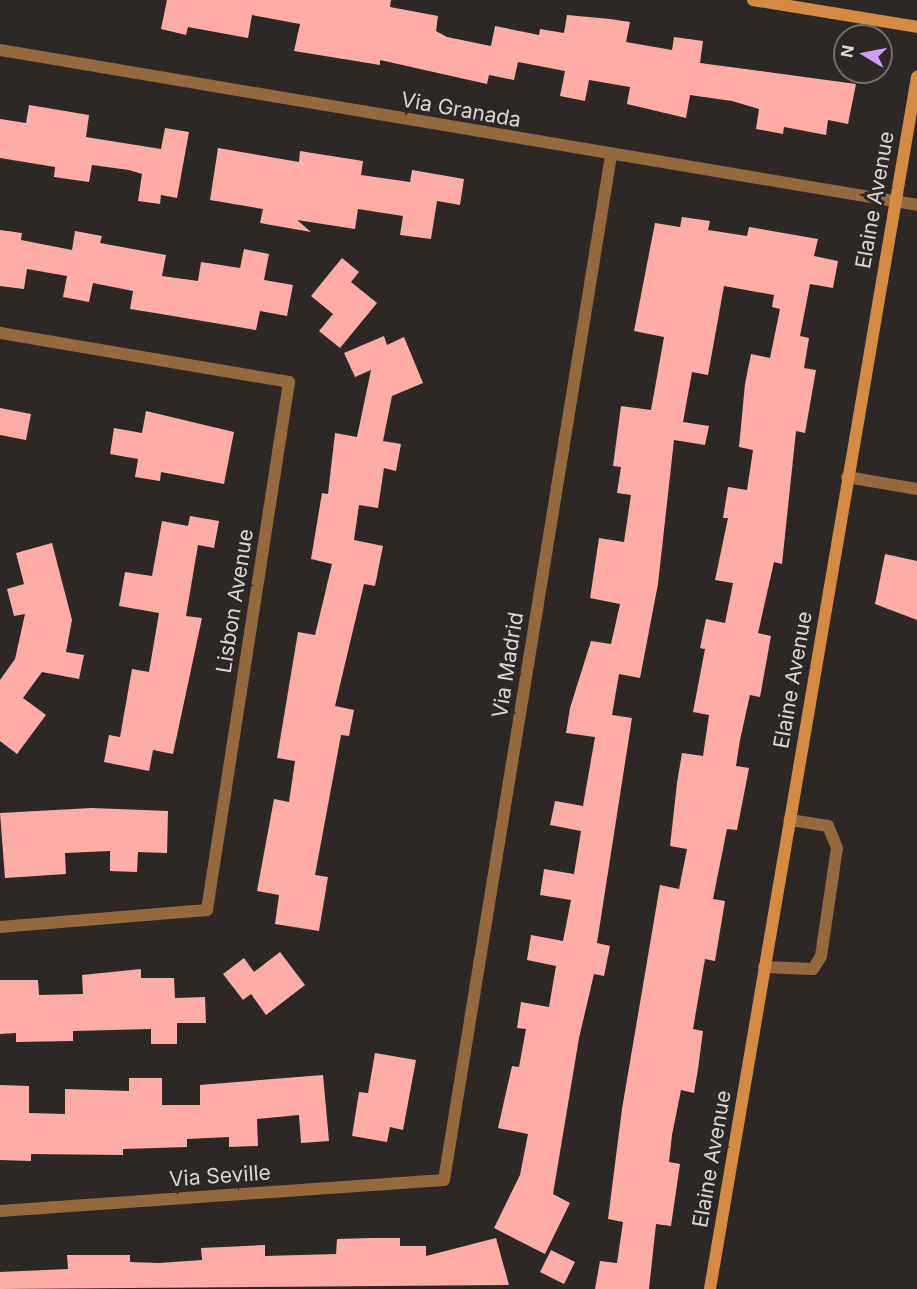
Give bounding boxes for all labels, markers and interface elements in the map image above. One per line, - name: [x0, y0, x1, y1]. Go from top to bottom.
- north arrow: [833, 24, 893, 84]
- text: N: [836, 43, 858, 59]
- street label: Via Granada: [399, 87, 523, 133]
- street label: Elaine Avenue: [851, 129, 899, 271]
- street label: Lisbon Avenue: [211, 527, 259, 675]
- street label: Elaine Avenue: [769, 609, 817, 751]
- street label: Via Madrid: [487, 610, 529, 720]
- street label: Elaine Avenue: [688, 1088, 736, 1230]
- street label: Via Seville: [168, 1160, 272, 1192]

